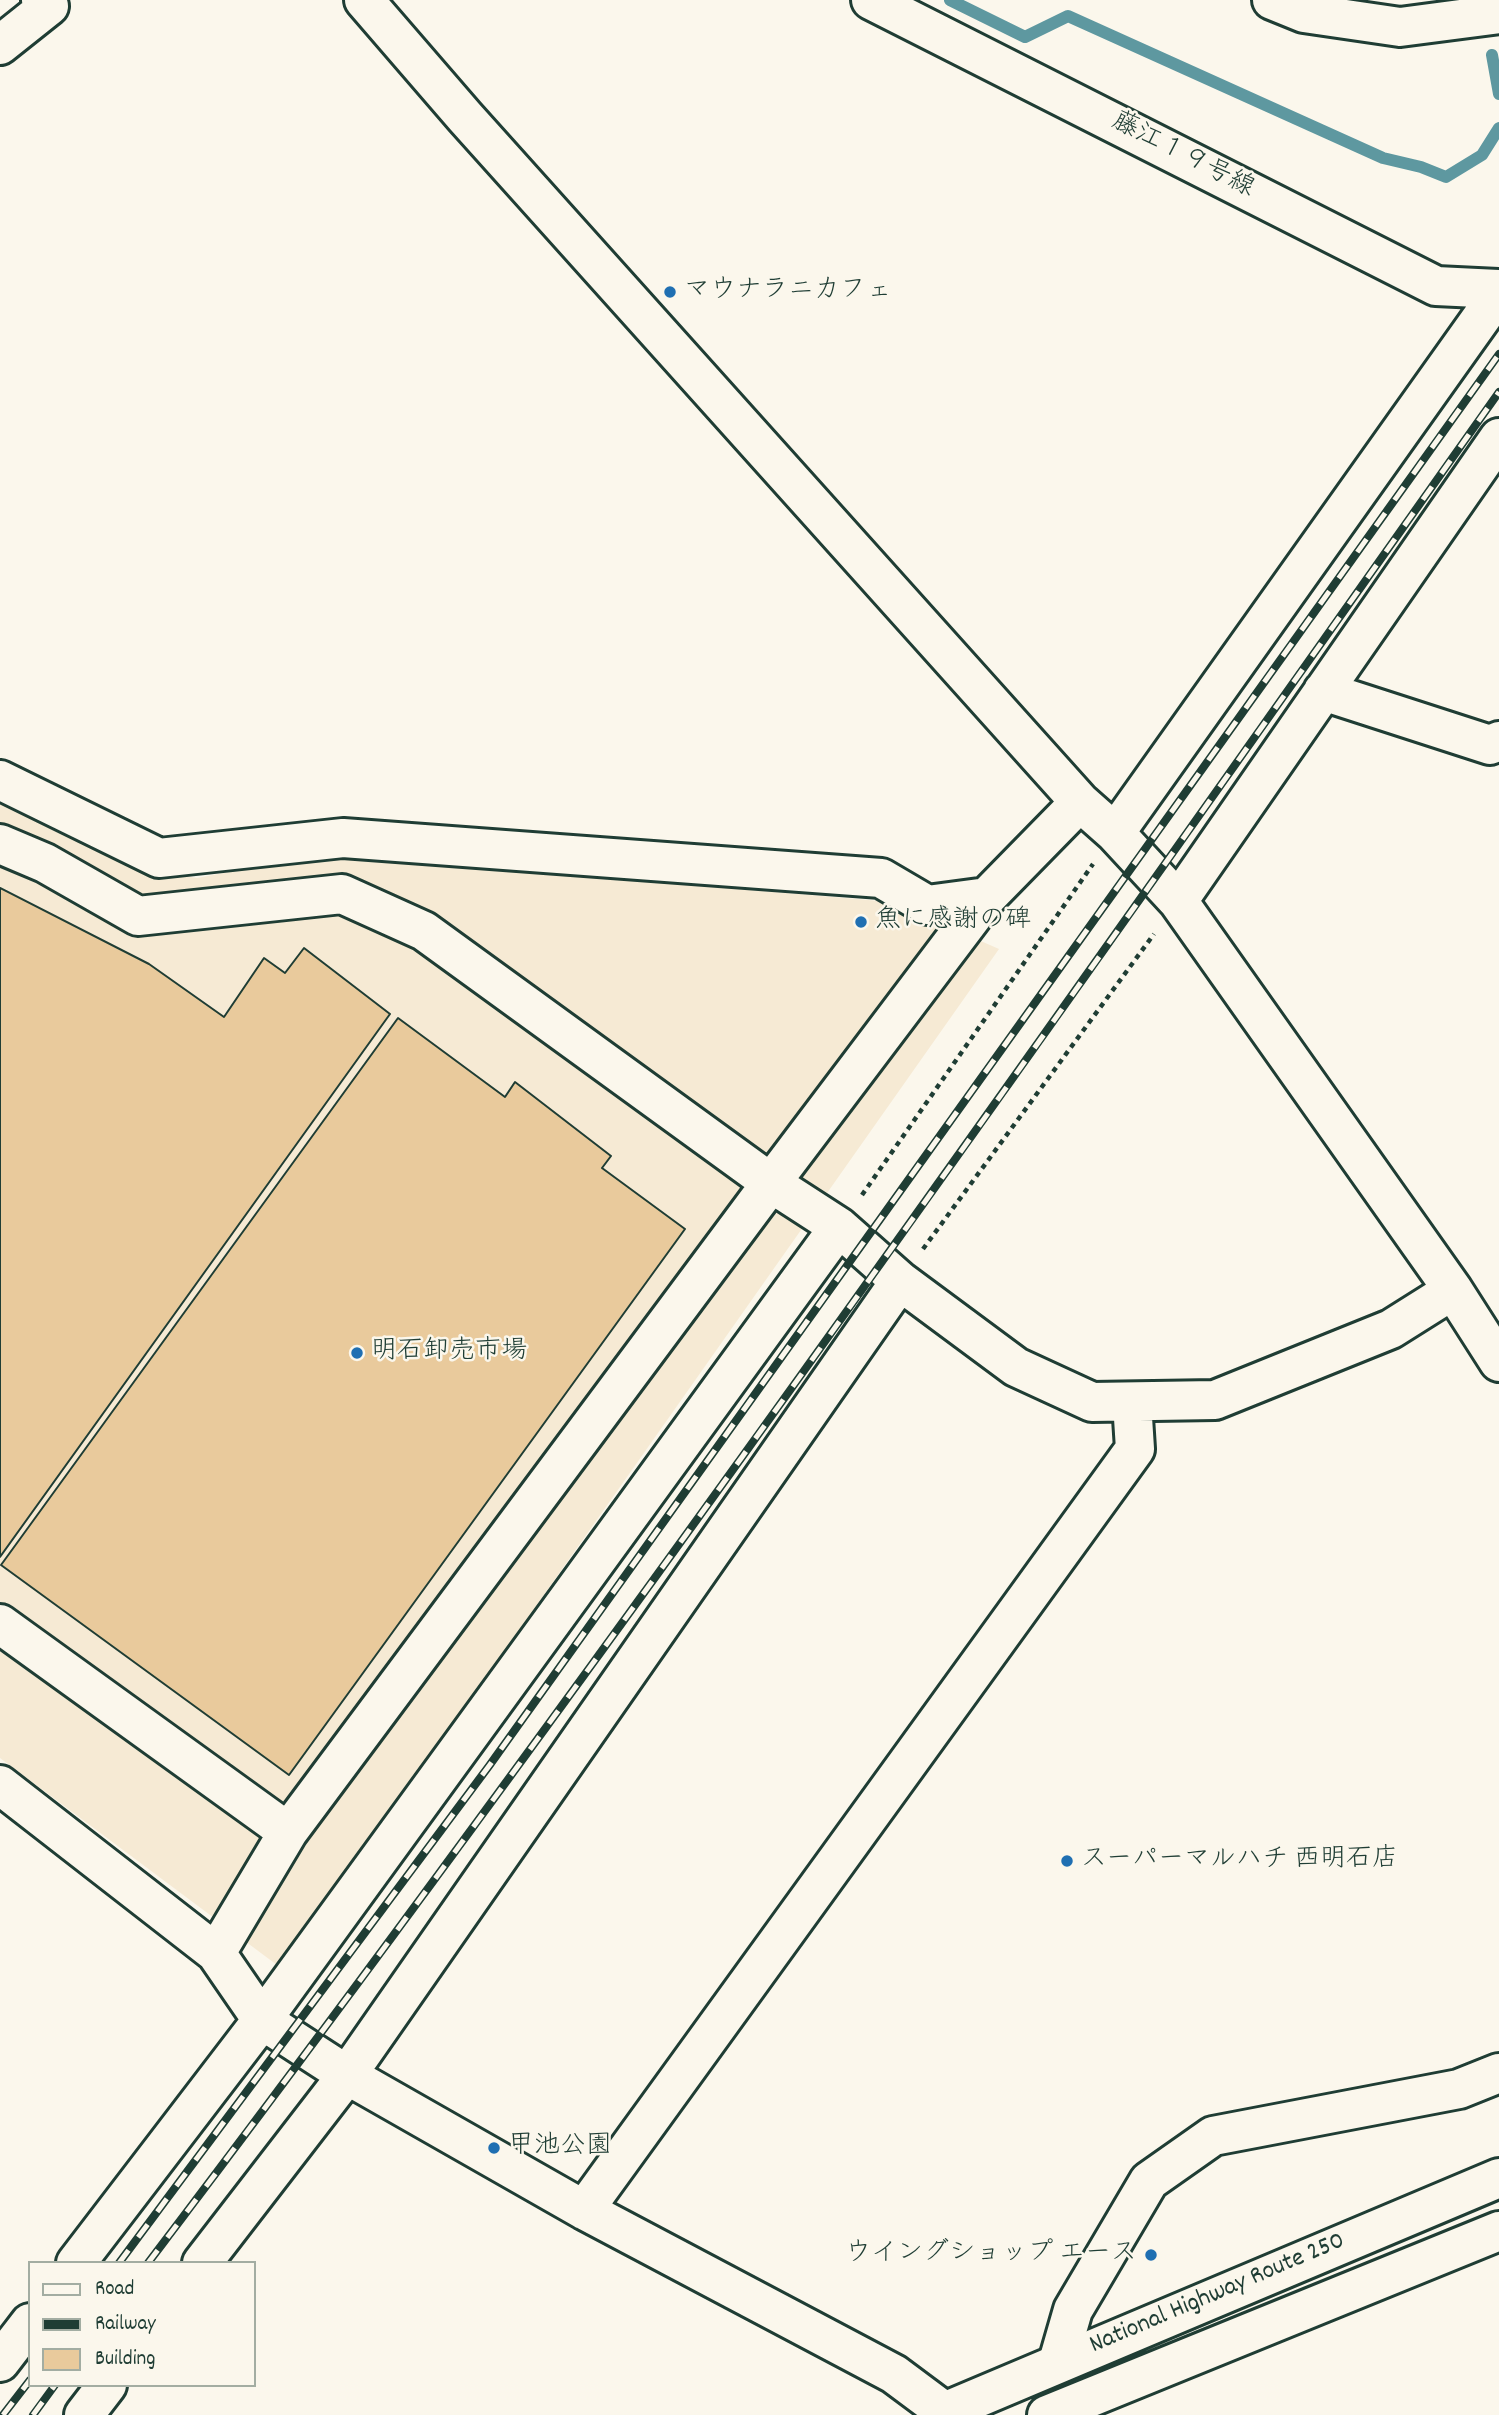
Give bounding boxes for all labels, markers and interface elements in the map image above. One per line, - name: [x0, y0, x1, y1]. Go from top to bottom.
- street label: 藤江１９号線: [1105, 108, 1259, 206]
- place label: マウナラニカフェ: [684, 276, 892, 308]
- marker: マウナラニカフェ: [662, 284, 678, 300]
- place label: 魚に感謝の碑: [875, 906, 1031, 938]
- marker: 魚に感謝の碑: [853, 914, 869, 930]
- place label: 明石卸売市場: [371, 1337, 527, 1369]
- marker: 明石卸売市場: [349, 1345, 365, 1361]
- place label: スーパーマルハチ 西明石店: [1081, 1845, 1398, 1877]
- marker: スーパーマルハチ 西明石店: [1059, 1853, 1075, 1869]
- place label: 甲池公園: [508, 2132, 612, 2164]
- marker: 甲池公園: [486, 2140, 502, 2156]
- street label: National Highway Route 250: [1086, 2227, 1350, 2363]
- place label: ウイングショップ エース: [845, 2239, 1137, 2271]
- marker: ウイングショップ エース: [1143, 2247, 1159, 2263]
- legend: [28, 2261, 256, 2387]
- text: Road: [95, 2275, 134, 2305]
- text: Railway: [95, 2310, 156, 2340]
- text: Building: [95, 2345, 155, 2375]

